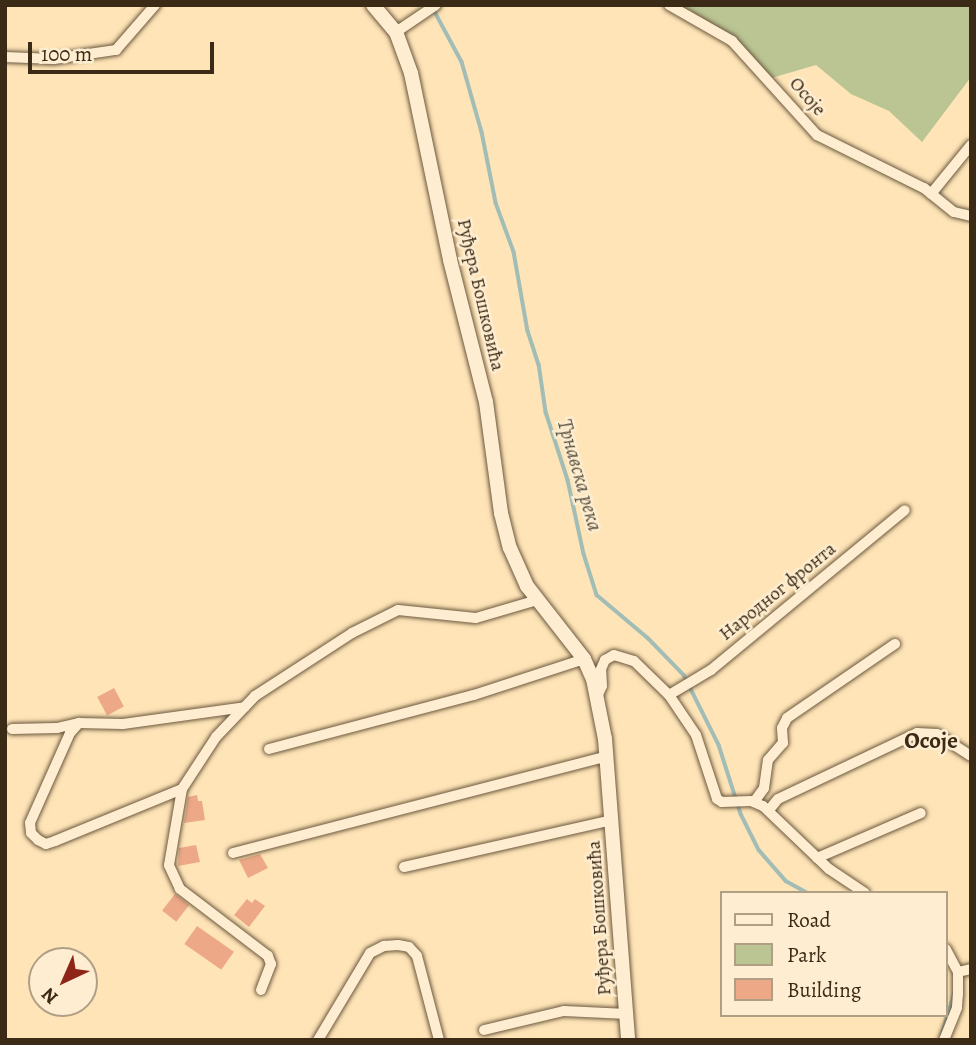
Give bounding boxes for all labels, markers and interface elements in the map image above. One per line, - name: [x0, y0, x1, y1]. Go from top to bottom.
- scale bar: [32, 28, 217, 72]
- text: 100 m: [41, 40, 92, 68]
- street label: Осоје: [784, 73, 830, 121]
- street label: Руђера Бошковића: [451, 217, 509, 373]
- water label: Трнавска река: [552, 416, 608, 534]
- street label: Народног фронта: [715, 538, 841, 646]
- district label: Осоје: [904, 727, 958, 755]
- street label: Руђера Бошковића: [583, 840, 617, 996]
- legend: [720, 891, 948, 1017]
- text: Road: [787, 906, 831, 934]
- text: Park: [787, 941, 826, 969]
- north arrow: [28, 947, 98, 1017]
- text: Building: [787, 976, 861, 1004]
- text: N: [36, 982, 64, 1010]

